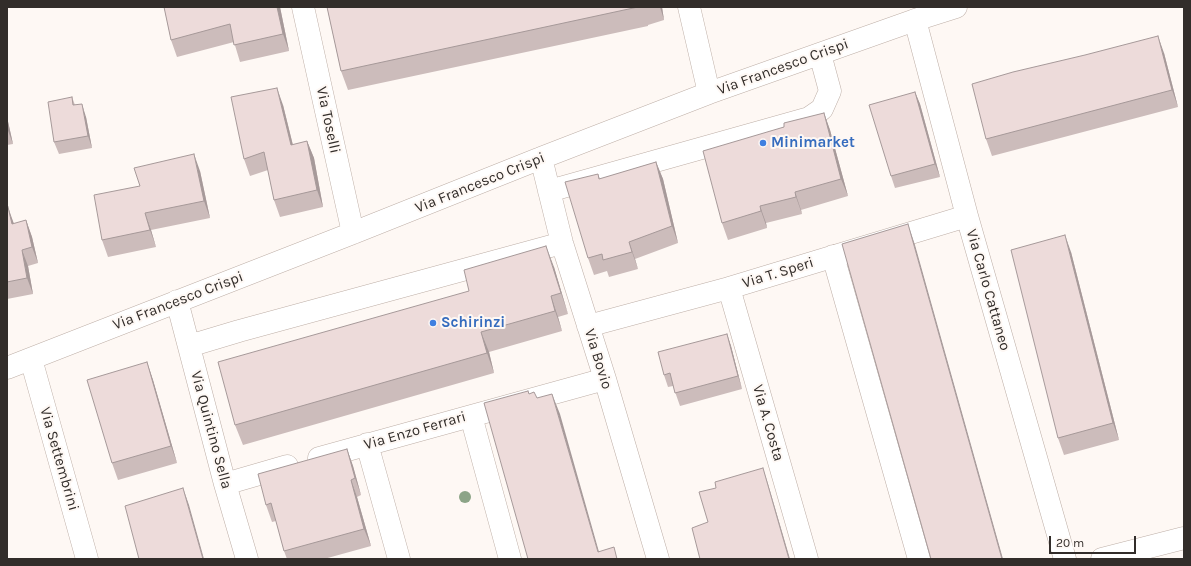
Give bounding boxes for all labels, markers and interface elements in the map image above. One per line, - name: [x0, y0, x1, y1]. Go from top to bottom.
- street label: Via Francesco Crispi: [715, 35, 851, 99]
- street label: Via Toselli: [312, 85, 344, 155]
- place label: Minimarket: [771, 134, 855, 152]
- marker: Minimarket: [758, 138, 768, 148]
- street label: Via Francesco Crispi: [412, 149, 548, 217]
- street label: Via Carlo Cattaneo: [962, 227, 1014, 353]
- street label: Via T. Speri: [740, 254, 816, 292]
- street label: Via Francesco Crispi: [110, 268, 246, 334]
- place label: Schirinzi: [441, 314, 505, 332]
- marker: Schirinzi: [428, 318, 438, 328]
- street label: Via Bovio: [580, 327, 616, 391]
- street label: Via Quintino Sella: [187, 369, 235, 491]
- street label: Via A. Costa: [748, 383, 788, 463]
- street label: Via Settembrini: [36, 405, 82, 513]
- street label: Via Enzo Ferrari: [362, 408, 468, 454]
- scale bar: [1051, 528, 1138, 554]
- text: 20 m: [1056, 536, 1084, 550]

